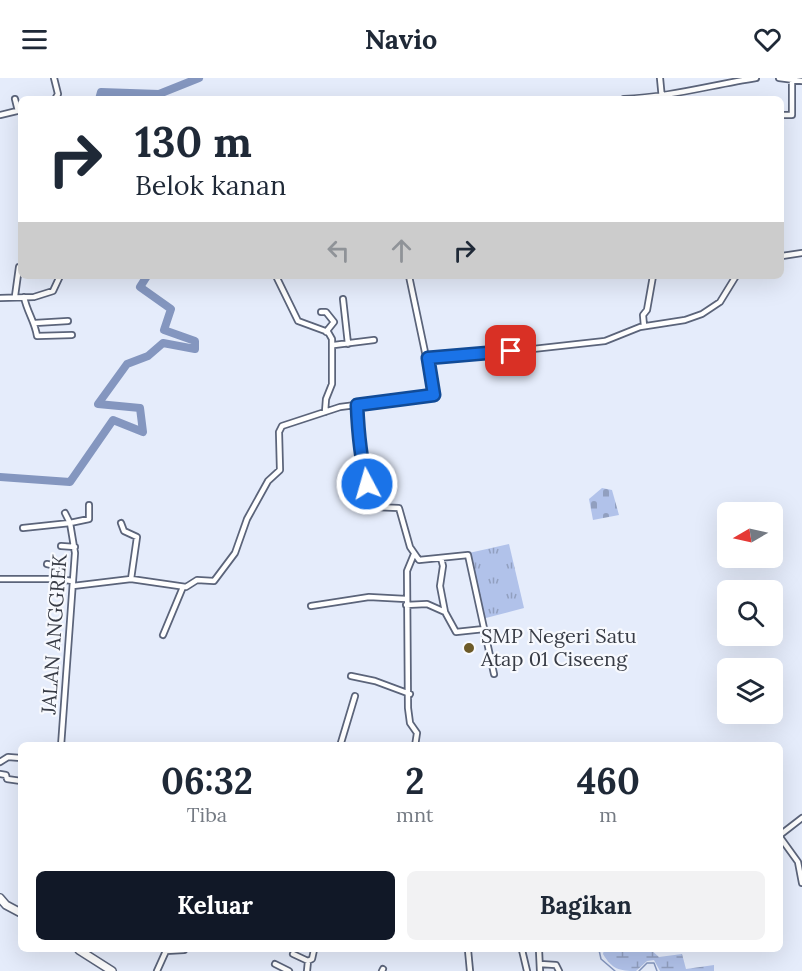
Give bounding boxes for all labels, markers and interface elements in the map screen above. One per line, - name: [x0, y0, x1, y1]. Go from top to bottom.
- text: Navio: [365, 22, 437, 56]
- icon: menu: [18, 23, 51, 56]
- icon: heart: [751, 23, 784, 56]
- text: 130 m: [135, 115, 252, 169]
- icon: right: [36, 120, 114, 198]
- text: Belok kanan: [135, 168, 286, 202]
- icon: left: [322, 234, 355, 267]
- icon: ahead: [385, 234, 418, 267]
- icon: right: [448, 234, 481, 267]
- pin: [485, 325, 536, 376]
- icon: arrive: [494, 334, 527, 367]
- position arrow: [335, 452, 399, 516]
- north arrow: [717, 502, 783, 568]
- map controls: [717, 502, 783, 724]
- street label: JALAN ANGGREK: [35, 553, 72, 716]
- button: search: [717, 580, 783, 646]
- place label: SMP Negeri Satu Atap 01 Ciseeng: [480, 623, 637, 671]
- marker: SMP Negeri Satu Atap 01 Ciseeng: [462, 641, 476, 655]
- button: layers: [717, 658, 783, 724]
- text: 06:32: [161, 758, 253, 804]
- text: 2: [405, 758, 424, 804]
- text: 460: [577, 758, 640, 804]
- text: Tiba: [187, 802, 227, 827]
- text: mnt: [396, 802, 434, 827]
- text: m: [599, 802, 617, 827]
- button: Keluar: [36, 871, 395, 940]
- button: Bagikan: [407, 871, 765, 940]

